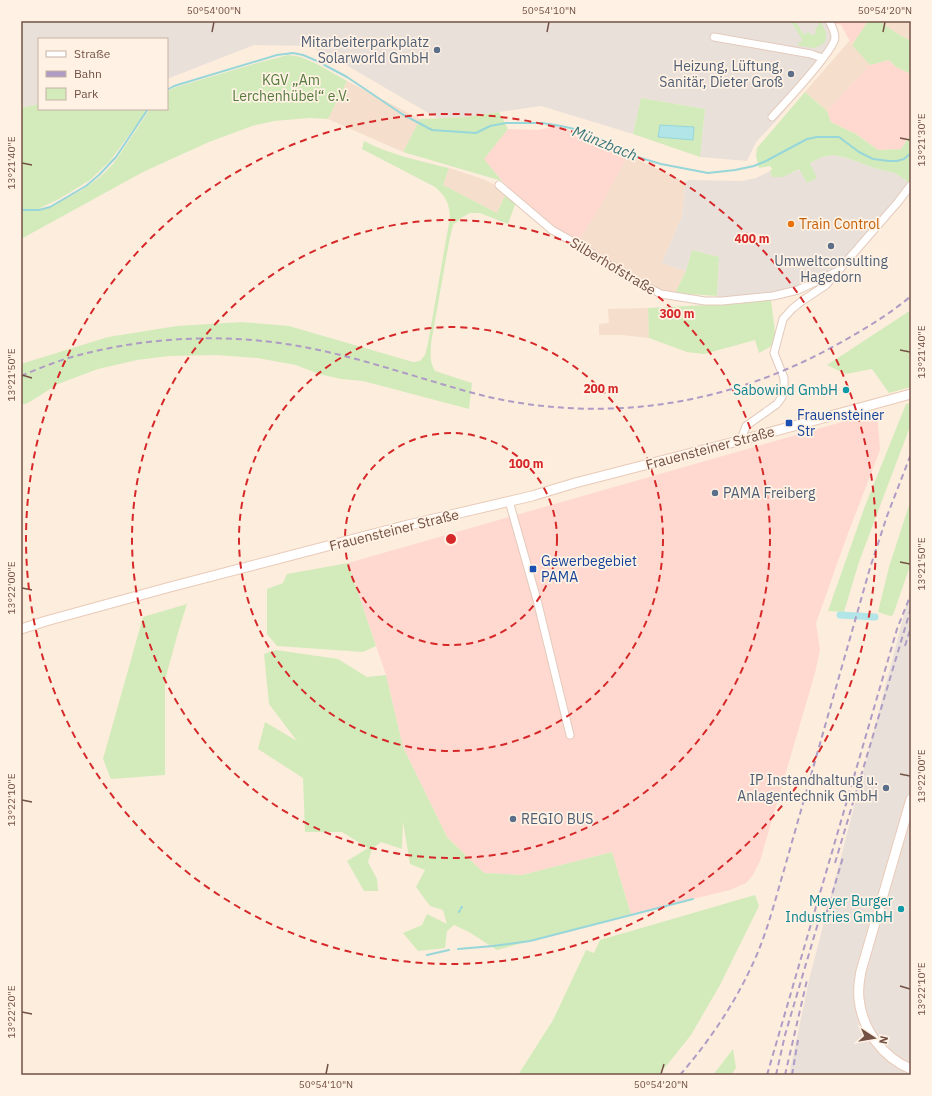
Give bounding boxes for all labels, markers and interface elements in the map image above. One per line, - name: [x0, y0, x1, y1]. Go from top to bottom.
- text: 50°54'00"N: [187, 4, 241, 17]
- text: 50°54'10"N: [522, 4, 576, 17]
- text: 50°54'20"N: [858, 4, 912, 17]
- place label: Mitarbeiterparkplatz Solarworld GmbH: [301, 33, 430, 67]
- legend: [38, 38, 168, 110]
- marker: Mitarbeiterparkplatz Solarworld GmbH: [432, 45, 442, 55]
- text: Straße: [74, 46, 111, 61]
- place label: Heizung, Lüftung, Sanitär, Dieter Groß: [659, 57, 783, 91]
- text: Bahn: [74, 66, 102, 81]
- marker: Heizung, Lüftung, Sanitär, Dieter Groß: [786, 69, 796, 79]
- park label: KGV „Am Lerchenhübel“ e.V.: [232, 71, 350, 105]
- text: Park: [74, 86, 99, 101]
- text: 13°21'30"E: [915, 113, 928, 167]
- water label: Münzbach: [570, 121, 640, 165]
- text: 13°21'40"E: [5, 136, 18, 190]
- place label: Train Control: [799, 215, 880, 233]
- marker: Train Control: [786, 219, 796, 229]
- text: 400 m: [734, 231, 770, 246]
- street label: Silberhofstraße: [567, 233, 660, 299]
- marker: Umweltconsulting Hagedorn: [826, 241, 836, 251]
- place label: Umweltconsulting Hagedorn: [774, 252, 888, 286]
- text: 300 m: [659, 306, 695, 321]
- text: 13°21'40"E: [915, 325, 928, 379]
- text: 13°21'50"E: [5, 348, 18, 402]
- text: 200 m: [583, 381, 619, 396]
- place label: Sabowind GmbH: [733, 381, 838, 399]
- marker: Sabowind GmbH: [841, 385, 851, 395]
- place label: Frauensteiner Str: [797, 406, 884, 440]
- marker: Frauensteiner Str: [784, 418, 794, 428]
- street label: Frauensteiner Straße: [644, 422, 777, 474]
- text: 100 m: [508, 456, 544, 471]
- place label: PAMA Freiberg: [723, 484, 816, 502]
- marker: PAMA Freiberg: [710, 488, 720, 498]
- street label: Frauensteiner Straße: [327, 505, 461, 555]
- centre of rings: [444, 532, 458, 546]
- text: 13°21'50"E: [915, 537, 928, 591]
- place label: Gewerbegebiet PAMA: [541, 552, 637, 586]
- text: 13°22'00"E: [5, 561, 18, 615]
- marker: Gewerbegebiet PAMA: [528, 564, 538, 574]
- text: 13°22'00"E: [915, 749, 928, 803]
- place label: IP Instandhaltung u. Anlagentechnik GmbH: [737, 771, 878, 805]
- text: 13°22'10"E: [5, 773, 18, 827]
- marker: IP Instandhaltung u. Anlagentechnik GmbH: [881, 783, 891, 793]
- place label: REGIO BUS: [521, 810, 593, 828]
- marker: REGIO BUS: [508, 814, 518, 824]
- place label: Meyer Burger Industries GmbH: [785, 892, 893, 926]
- marker: Meyer Burger Industries GmbH: [896, 904, 906, 914]
- text: 13°22'10"E: [915, 962, 928, 1016]
- text: 13°22'20"E: [5, 985, 18, 1039]
- north arrow: [854, 1018, 894, 1058]
- text: N: [876, 1035, 891, 1045]
- text: 50°54'10"N: [299, 1078, 353, 1091]
- text: 50°54'20"N: [634, 1078, 688, 1091]

